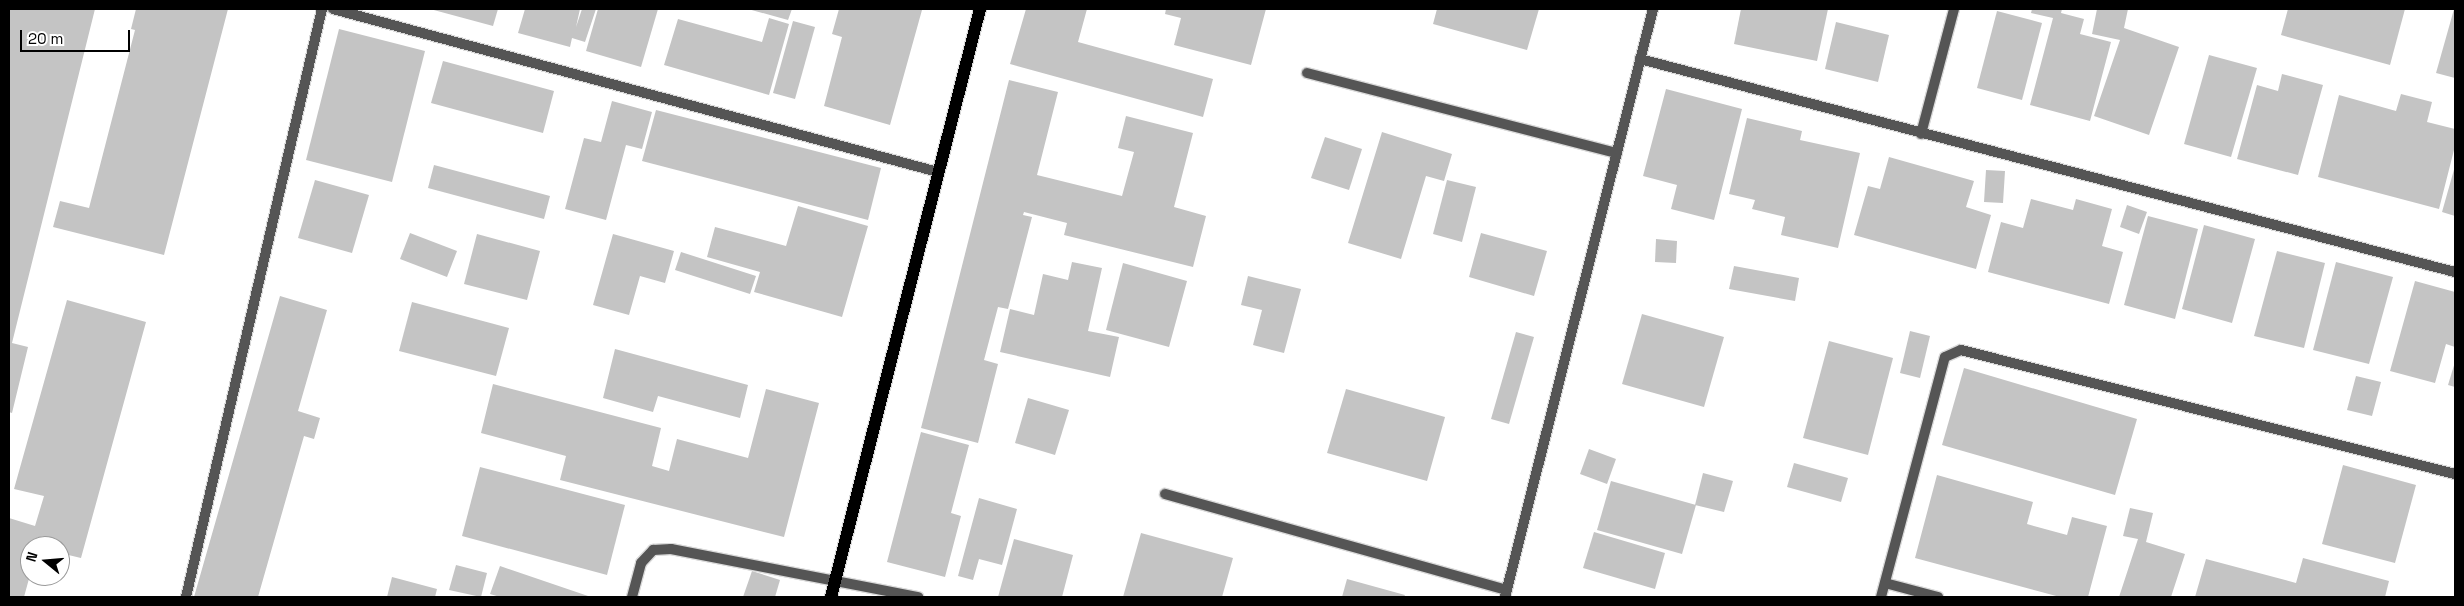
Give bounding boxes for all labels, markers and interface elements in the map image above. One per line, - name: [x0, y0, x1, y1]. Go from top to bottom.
- scale bar: [22, 20, 132, 52]
- text: 20 m: [28, 29, 63, 48]
- north arrow: [20, 536, 70, 586]
- text: N: [22, 550, 42, 564]

